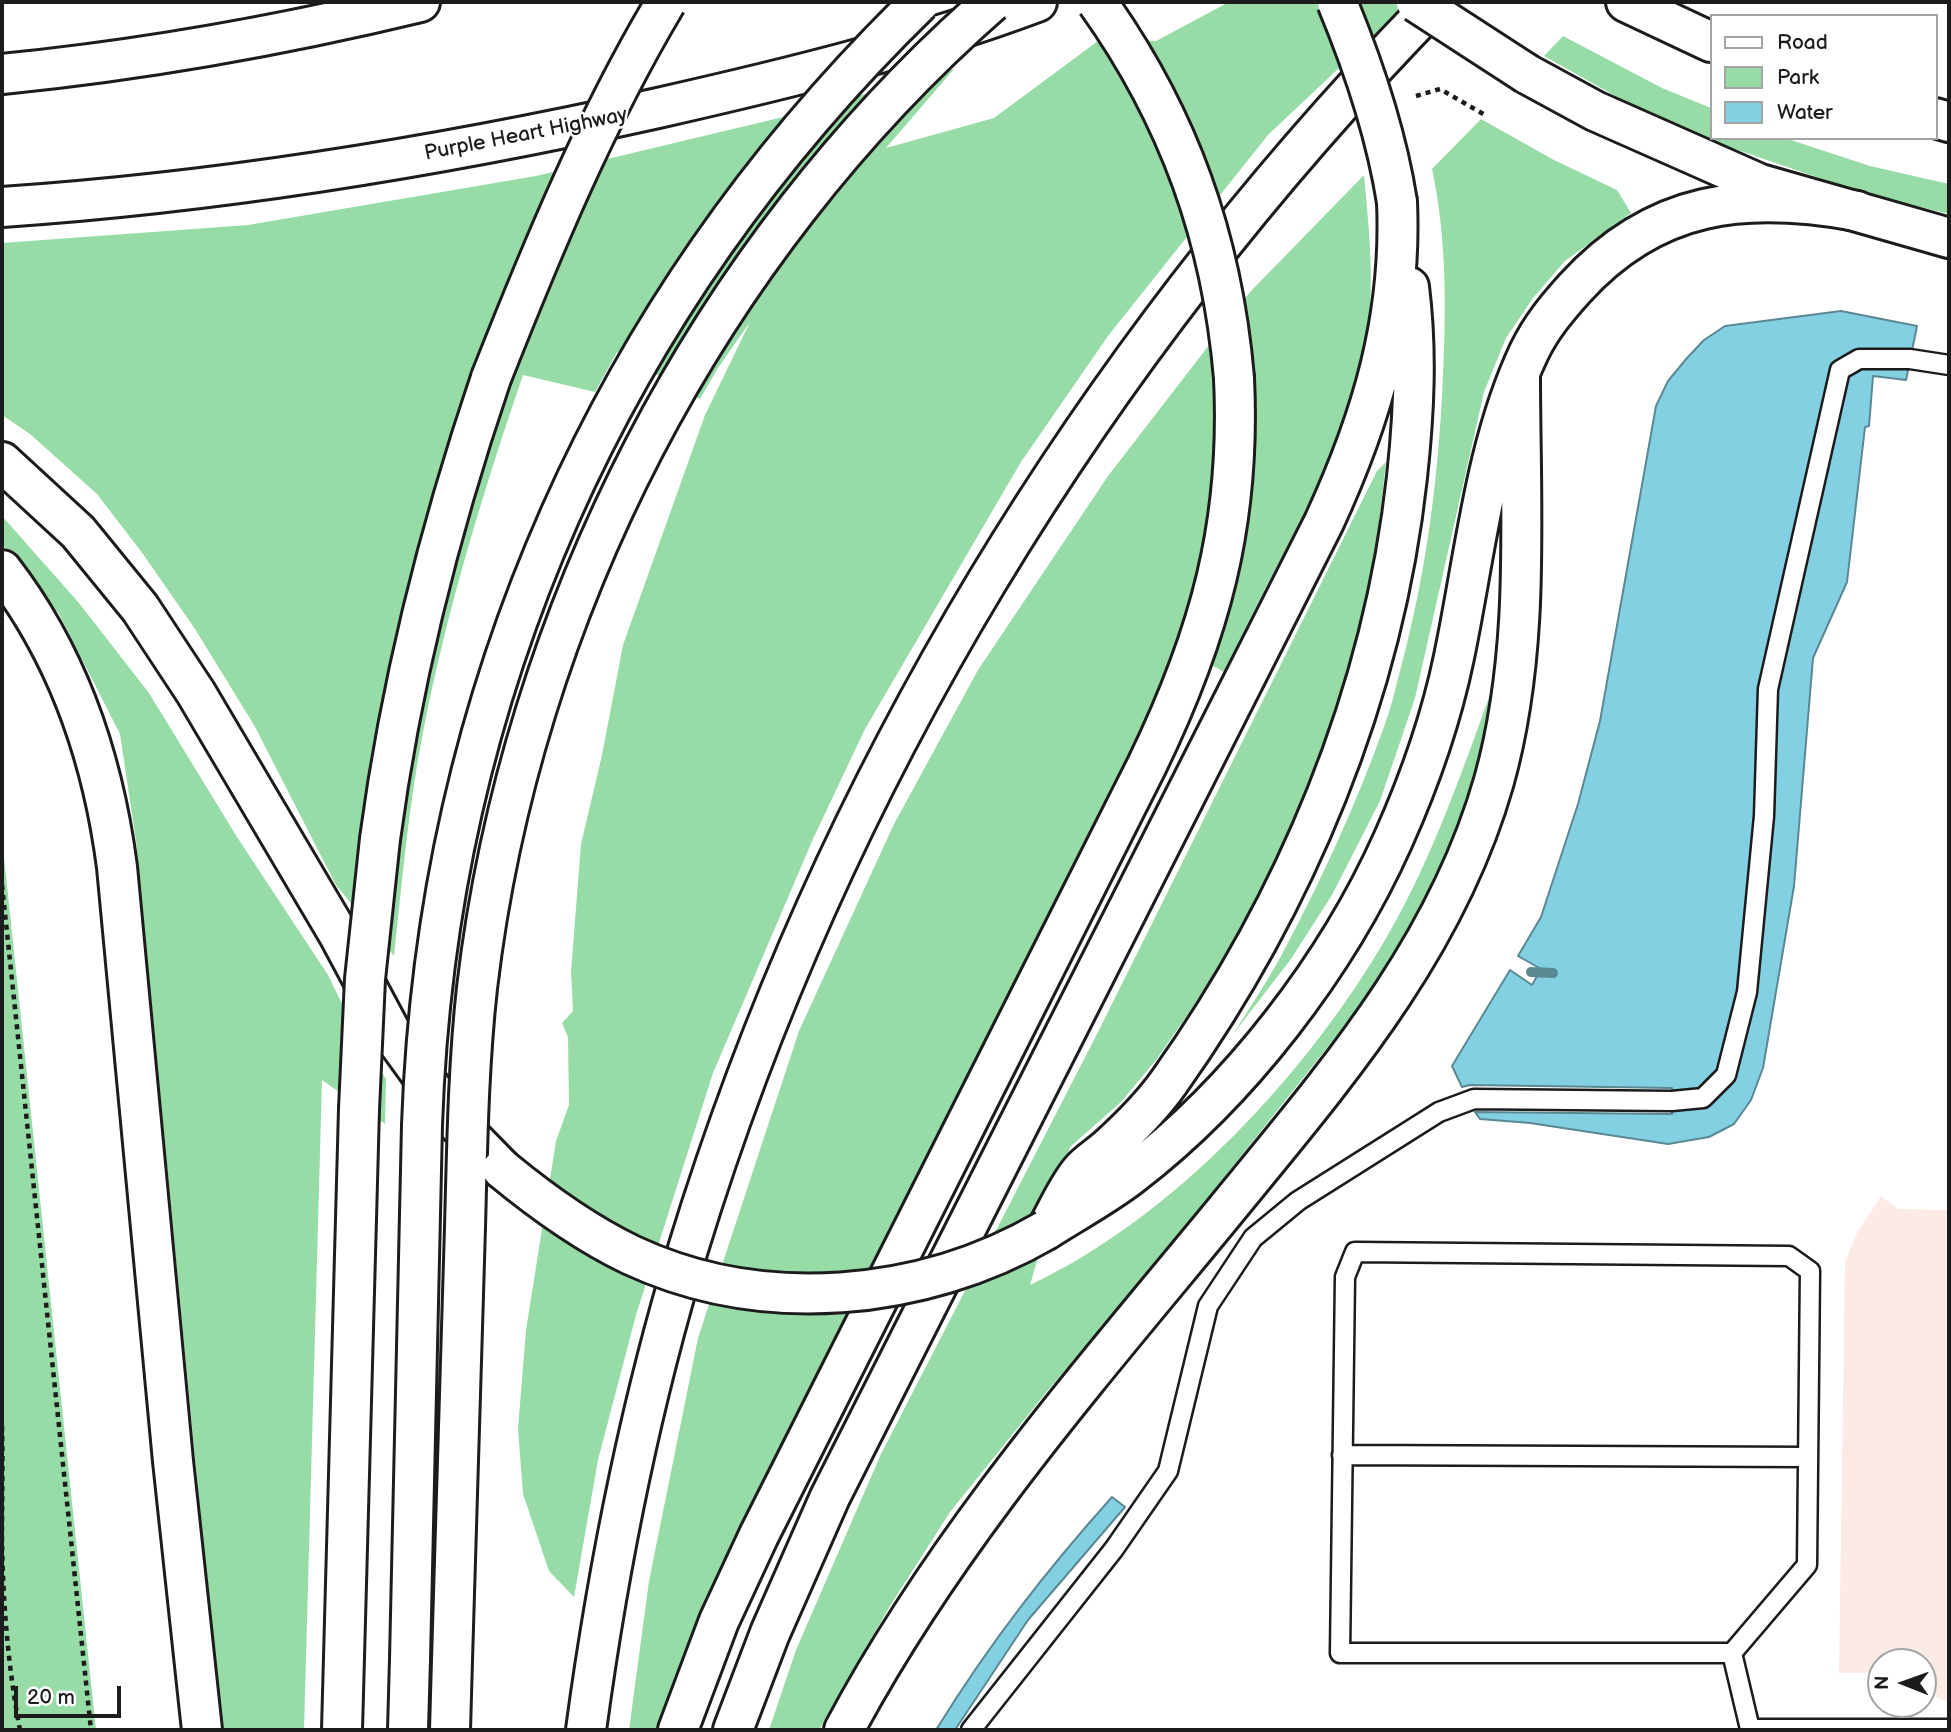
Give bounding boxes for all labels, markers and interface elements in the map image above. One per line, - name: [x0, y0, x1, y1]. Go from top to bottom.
- legend: [1710, 14, 1937, 140]
- text: Road: [1777, 30, 1828, 55]
- text: Park: [1777, 65, 1819, 90]
- text: Water: [1777, 100, 1833, 125]
- street label: Purple Heart Highway: [422, 103, 630, 167]
- north arrow: [1867, 1648, 1937, 1718]
- scale bar: [18, 1672, 124, 1716]
- text: N: [1871, 1675, 1894, 1690]
- text: 20 m: [27, 1685, 75, 1710]

